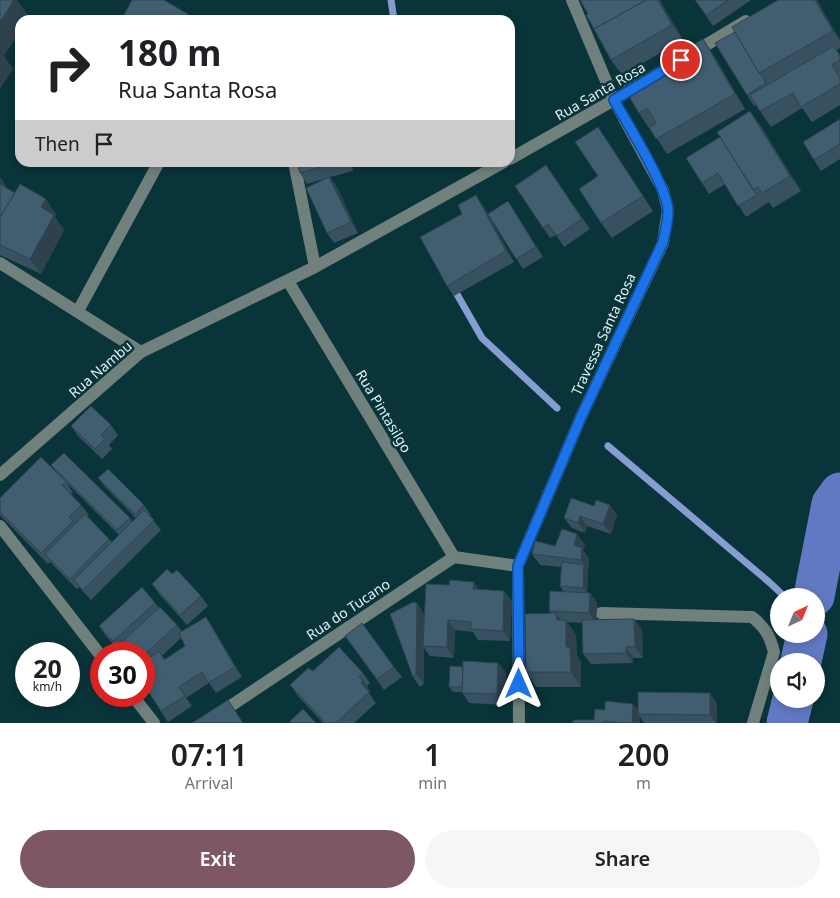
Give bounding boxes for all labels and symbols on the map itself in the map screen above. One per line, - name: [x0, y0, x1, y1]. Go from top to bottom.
- pin: [660, 39, 702, 81]
- street label: Rua Santa Rosa: [551, 57, 649, 125]
- street label: Travessa Santa Rosa: [566, 270, 640, 398]
- street label: Rua Nambu: [64, 336, 136, 402]
- street label: Rua Pintasilgo: [352, 366, 416, 456]
- street label: Rua do Tucano: [302, 574, 394, 644]
- north arrow: [770, 588, 825, 642]
- speed limit sign: 30: [90, 642, 155, 707]
- position arrow: [492, 657, 544, 709]

